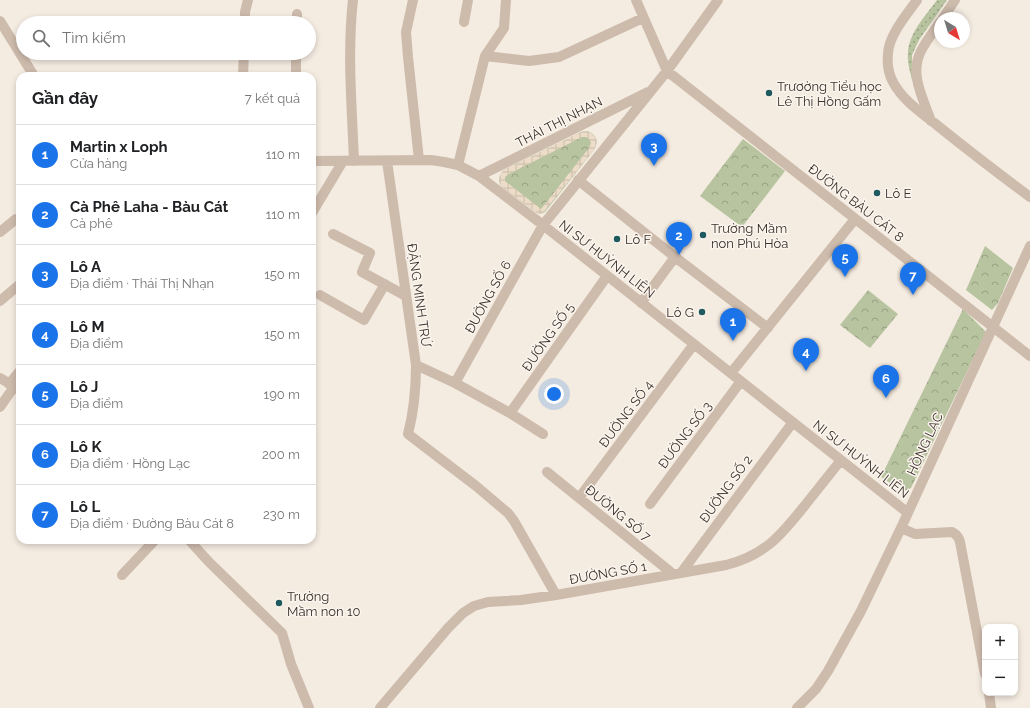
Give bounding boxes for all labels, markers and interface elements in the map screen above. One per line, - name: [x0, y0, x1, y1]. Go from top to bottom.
- north arrow: [934, 12, 970, 48]
- search box: [16, 16, 316, 60]
- icon: search: [30, 27, 52, 49]
- text: Tìm kiếm: [62, 29, 126, 47]
- place label: Trươờng Tiểu học Lê Thị Hồng Gấm: [777, 79, 882, 109]
- text: Gần đây: [32, 88, 98, 108]
- marker: Trươờng Tiểu học Lê Thị Hồng Gấm: [764, 88, 774, 98]
- text: 7 kết quả: [245, 91, 300, 106]
- street label: THÁI THỊ NHẠN: [513, 94, 605, 150]
- pin: 3: [641, 133, 667, 166]
- text: Martin x Loph: [70, 138, 167, 156]
- text: 1: [42, 147, 48, 162]
- text: 110 m: [266, 147, 300, 162]
- text: Cửa hàng: [70, 156, 127, 171]
- street label: ĐƯỜNG BÀU CÁT 8: [805, 161, 907, 245]
- place label: Lô E: [885, 186, 911, 201]
- marker: Lô E: [872, 188, 882, 198]
- text: Cà Phê Laha - Bàu Cát: [70, 198, 228, 216]
- text: 2: [41, 207, 49, 222]
- text: 110 m: [266, 207, 300, 222]
- text: Cà phê: [70, 216, 113, 231]
- street label: NI SƯ HUỲNH LIÊN: [556, 217, 658, 301]
- place label: Trường Mầm non Phú Hòa: [711, 221, 788, 251]
- pin: 2: [666, 222, 692, 255]
- marker: Trường Mầm non Phú Hòa: [698, 230, 708, 240]
- place label: Lô F: [625, 232, 651, 247]
- marker: Lô F: [612, 234, 622, 244]
- street label: ĐẶNG MINH TRỨ: [404, 242, 434, 349]
- pin: 5: [832, 244, 858, 277]
- text: Lô A: [70, 258, 101, 276]
- street label: ĐƯỜNG SỐ 6: [461, 258, 514, 336]
- pin: 7: [900, 262, 926, 295]
- text: 3: [41, 267, 49, 282]
- text: 150 m: [264, 267, 300, 282]
- text: Địa điểm · Thái Thị Nhạn: [70, 276, 214, 291]
- street label: ĐƯỜNG SỐ 5: [518, 299, 577, 374]
- place label: Lô G: [666, 305, 694, 320]
- marker: Lô G: [697, 307, 707, 317]
- pin: 1: [720, 308, 746, 341]
- text: Lô M: [70, 318, 104, 336]
- text: 4: [41, 327, 49, 342]
- text: 150 m: [264, 327, 300, 342]
- text: Địa điểm: [70, 336, 123, 351]
- pin: 4: [793, 338, 819, 371]
- pin: 6: [873, 365, 899, 398]
- street label: ĐƯỜNG SỐ 4: [595, 377, 656, 450]
- text: Lô J: [70, 378, 98, 396]
- your location: [544, 384, 564, 404]
- text: 5: [41, 387, 49, 402]
- text: 190 m: [264, 387, 300, 402]
- text: Địa điểm: [70, 396, 123, 411]
- street label: ĐƯỜNG SỐ 3: [654, 398, 715, 471]
- street label: HỒNG LẠC: [903, 410, 946, 478]
- street label: NI SƯ HUỲNH LIÊN: [810, 417, 912, 501]
- text: Lô K: [70, 438, 101, 456]
- text: 6: [41, 447, 49, 462]
- text: 200 m: [262, 447, 300, 462]
- street label: ĐƯỜNG SỐ 2: [696, 452, 756, 526]
- text: Địa điểm · Hồng Lạc: [70, 456, 190, 471]
- street label: ĐƯỜNG SỐ 7: [582, 481, 654, 544]
- text: Lô L: [70, 498, 100, 516]
- text: 7: [41, 507, 49, 522]
- text: 230 m: [263, 507, 300, 522]
- text: Địa điểm · Đường Bàu Cát 8: [70, 516, 234, 531]
- street label: ĐƯỜNG SỐ 1: [568, 558, 648, 587]
- place label: Trường Mầm non 10: [287, 589, 361, 619]
- marker: Trường Mầm non 10: [274, 598, 284, 608]
- map controls: [982, 624, 1018, 696]
- button: +: [982, 624, 1018, 660]
- button: −: [982, 660, 1018, 696]

